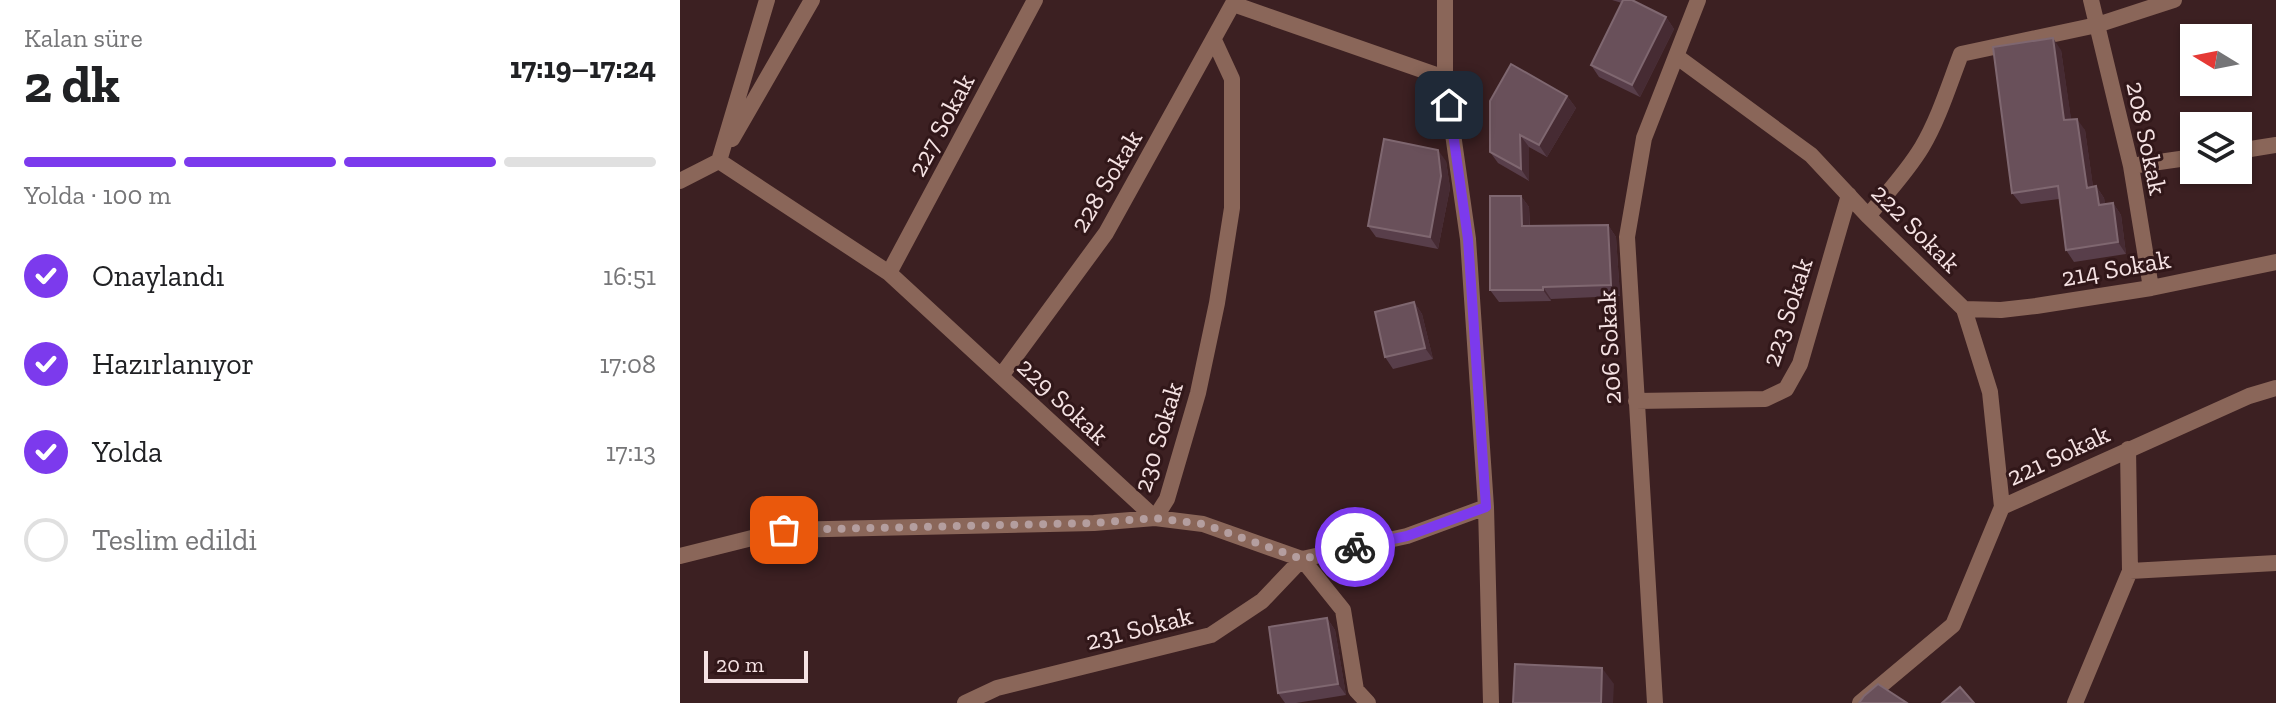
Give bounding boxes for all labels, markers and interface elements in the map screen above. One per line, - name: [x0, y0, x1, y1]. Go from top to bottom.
- text: Kalan süre: [24, 22, 143, 54]
- north arrow: [2180, 24, 2252, 96]
- map controls: [2180, 24, 2252, 184]
- text: 17:19–17:24: [510, 50, 656, 86]
- text: 2 dk: [24, 53, 120, 115]
- street label: 227 Sokak: [901, 68, 982, 182]
- pin: [1415, 71, 1483, 139]
- street label: 208 Sokak: [2119, 78, 2175, 198]
- icon: home: [1427, 83, 1471, 127]
- button: layers: [2180, 112, 2252, 184]
- street label: 228 Sokak: [1063, 124, 1149, 238]
- street label: 222 Sokak: [1865, 177, 1968, 280]
- text: Yolda · 100 m: [24, 179, 171, 211]
- street label: 214 Sokak: [2059, 243, 2173, 293]
- street label: 223 Sokak: [1754, 253, 1820, 370]
- icon: check: [24, 254, 68, 298]
- text: Onaylandı: [92, 258, 224, 294]
- text: 16:51: [603, 260, 656, 292]
- street label: 206 Sokak: [1590, 288, 1628, 405]
- icon: check: [24, 342, 68, 386]
- text: Hazırlanıyor: [92, 346, 254, 382]
- text: 17:08: [599, 348, 656, 380]
- street label: 229 Sokak: [1011, 351, 1116, 452]
- street label: 230 Sokak: [1126, 377, 1190, 496]
- street label: 221 Sokak: [2002, 417, 2115, 493]
- icon: check: [24, 430, 68, 474]
- text: Yolda: [92, 434, 162, 470]
- text: 17:13: [606, 436, 656, 468]
- pin: [750, 496, 818, 564]
- courier: [1315, 507, 1395, 587]
- icon: bag: [762, 508, 806, 552]
- text: Teslim edildi: [92, 522, 257, 558]
- icon: bike: [1333, 525, 1377, 569]
- street label: 231 Sokak: [1082, 599, 1196, 657]
- scale bar: [704, 647, 808, 683]
- text: 20 m: [716, 651, 764, 678]

